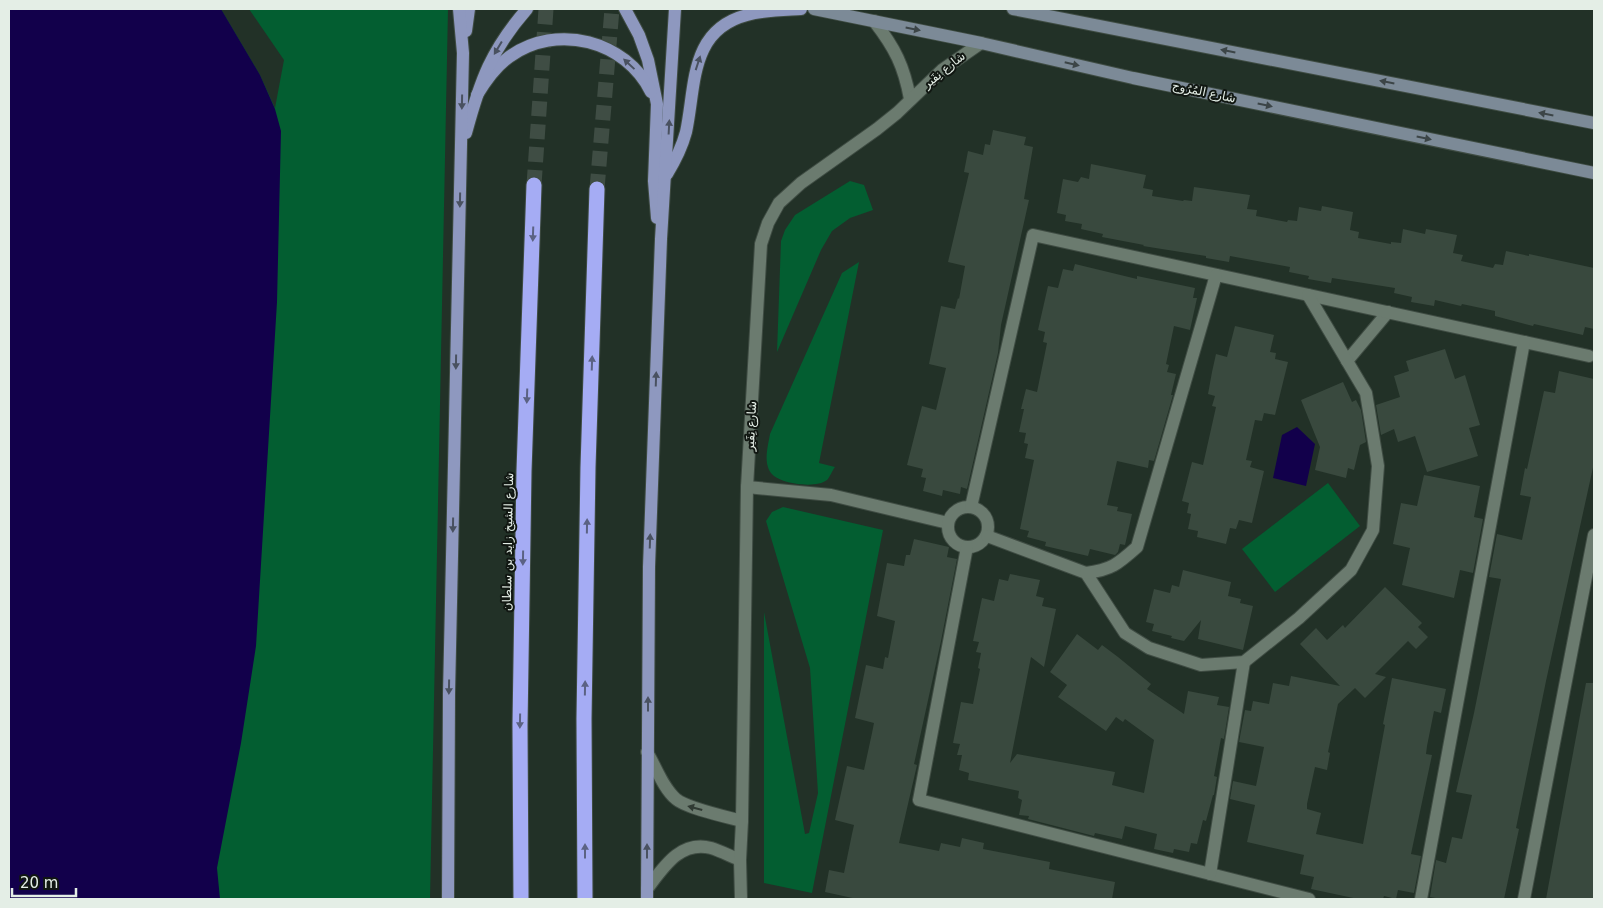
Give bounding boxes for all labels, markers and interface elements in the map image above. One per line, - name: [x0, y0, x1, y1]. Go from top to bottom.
- one-way arrow: [905, 25, 920, 33]
- one-way arrow: [494, 40, 502, 55]
- one-way arrow: [1220, 47, 1235, 55]
- street label: شارع نِفَير: [919, 49, 969, 93]
- one-way arrow: [694, 55, 702, 70]
- one-way arrow: [624, 58, 636, 70]
- one-way arrow: [1064, 60, 1079, 68]
- street label: شارع المُرُوج: [1171, 78, 1237, 107]
- one-way arrow: [1379, 78, 1395, 86]
- one-way arrow: [458, 94, 466, 110]
- one-way arrow: [1257, 101, 1272, 109]
- one-way arrow: [1539, 110, 1554, 118]
- one-way arrow: [665, 119, 673, 135]
- one-way arrow: [1416, 134, 1431, 142]
- one-way arrow: [456, 192, 464, 208]
- one-way arrow: [528, 226, 536, 242]
- one-way arrow: [452, 354, 460, 370]
- one-way arrow: [588, 355, 596, 371]
- one-way arrow: [652, 371, 660, 387]
- one-way arrow: [523, 388, 531, 404]
- street label: شارع نِفَير: [743, 401, 760, 452]
- street label: شارع الشيخ زايد بن سلطان: [500, 473, 517, 611]
- one-way arrow: [448, 517, 456, 533]
- one-way arrow: [584, 517, 592, 533]
- one-way arrow: [646, 533, 654, 549]
- one-way arrow: [519, 551, 527, 567]
- one-way arrow: [445, 679, 453, 695]
- one-way arrow: [581, 680, 589, 696]
- one-way arrow: [644, 695, 652, 711]
- one-way arrow: [516, 713, 524, 729]
- one-way arrow: [688, 803, 703, 811]
- one-way arrow: [581, 842, 589, 858]
- one-way arrow: [643, 842, 651, 858]
- scale bar: [12, 866, 76, 898]
- text: 20 m: [20, 874, 58, 892]

